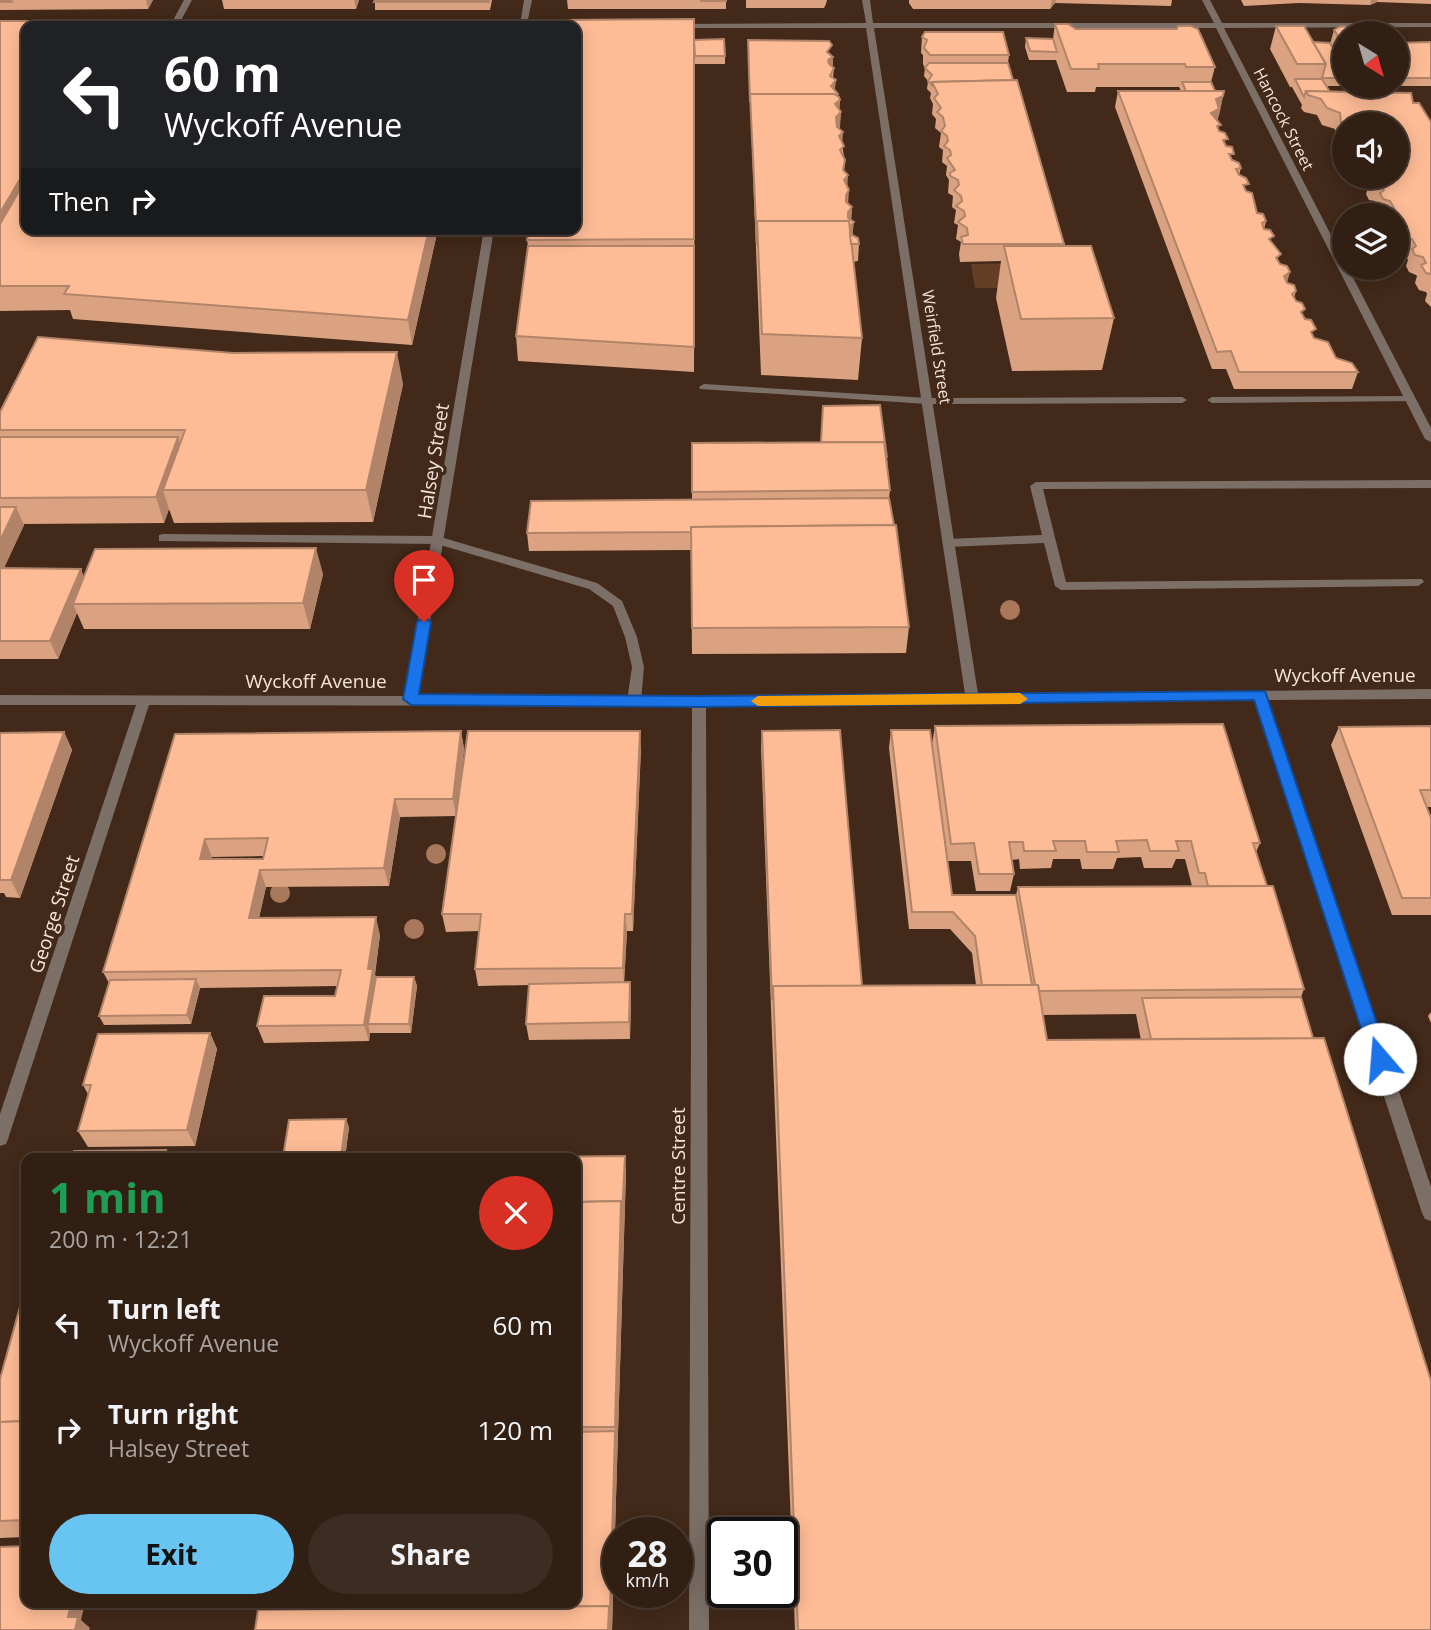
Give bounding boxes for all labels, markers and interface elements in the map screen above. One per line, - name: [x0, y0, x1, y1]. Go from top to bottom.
- north arrow: [1332, 21, 1409, 98]
- map controls: [1332, 21, 1409, 280]
- text: 60 m: [164, 40, 281, 106]
- icon: left: [49, 49, 140, 140]
- street label: Hancock Street: [1249, 64, 1320, 174]
- text: Wyckoff Avenue: [164, 103, 402, 146]
- button: sound: [1332, 112, 1409, 189]
- icon: right: [124, 182, 162, 220]
- text: Then: [49, 183, 110, 219]
- button: layers: [1332, 203, 1409, 280]
- street label: Weirfield Street: [917, 288, 957, 406]
- street label: Halsey Street: [411, 401, 455, 521]
- pin: [394, 550, 454, 622]
- icon: arrive: [405, 561, 443, 599]
- street label: Wyckoff Avenue: [1274, 662, 1416, 688]
- street label: Wyckoff Avenue: [245, 668, 387, 694]
- street label: George Street: [23, 851, 85, 976]
- position arrow: [1343, 1022, 1417, 1096]
- street label: Centre Street: [665, 1107, 691, 1225]
- text: 1 min: [49, 1168, 166, 1225]
- button: close: [479, 1176, 553, 1250]
- text: 200 m · 12:21: [49, 1223, 192, 1255]
- text: Turn left: [108, 1291, 220, 1327]
- icon: left: [49, 1306, 87, 1344]
- text: 60 m: [492, 1307, 553, 1343]
- text: Wyckoff Avenue: [108, 1327, 279, 1359]
- text: Turn right: [108, 1396, 239, 1432]
- icon: right: [49, 1411, 87, 1449]
- text: 120 m: [478, 1412, 553, 1448]
- text: Halsey Street: [108, 1432, 249, 1464]
- button: Exit: [49, 1514, 294, 1594]
- button: Share: [308, 1514, 553, 1594]
- speed limit sign: 30: [707, 1517, 798, 1608]
- text: 28: [627, 1530, 668, 1577]
- text: km/h: [626, 1568, 669, 1592]

